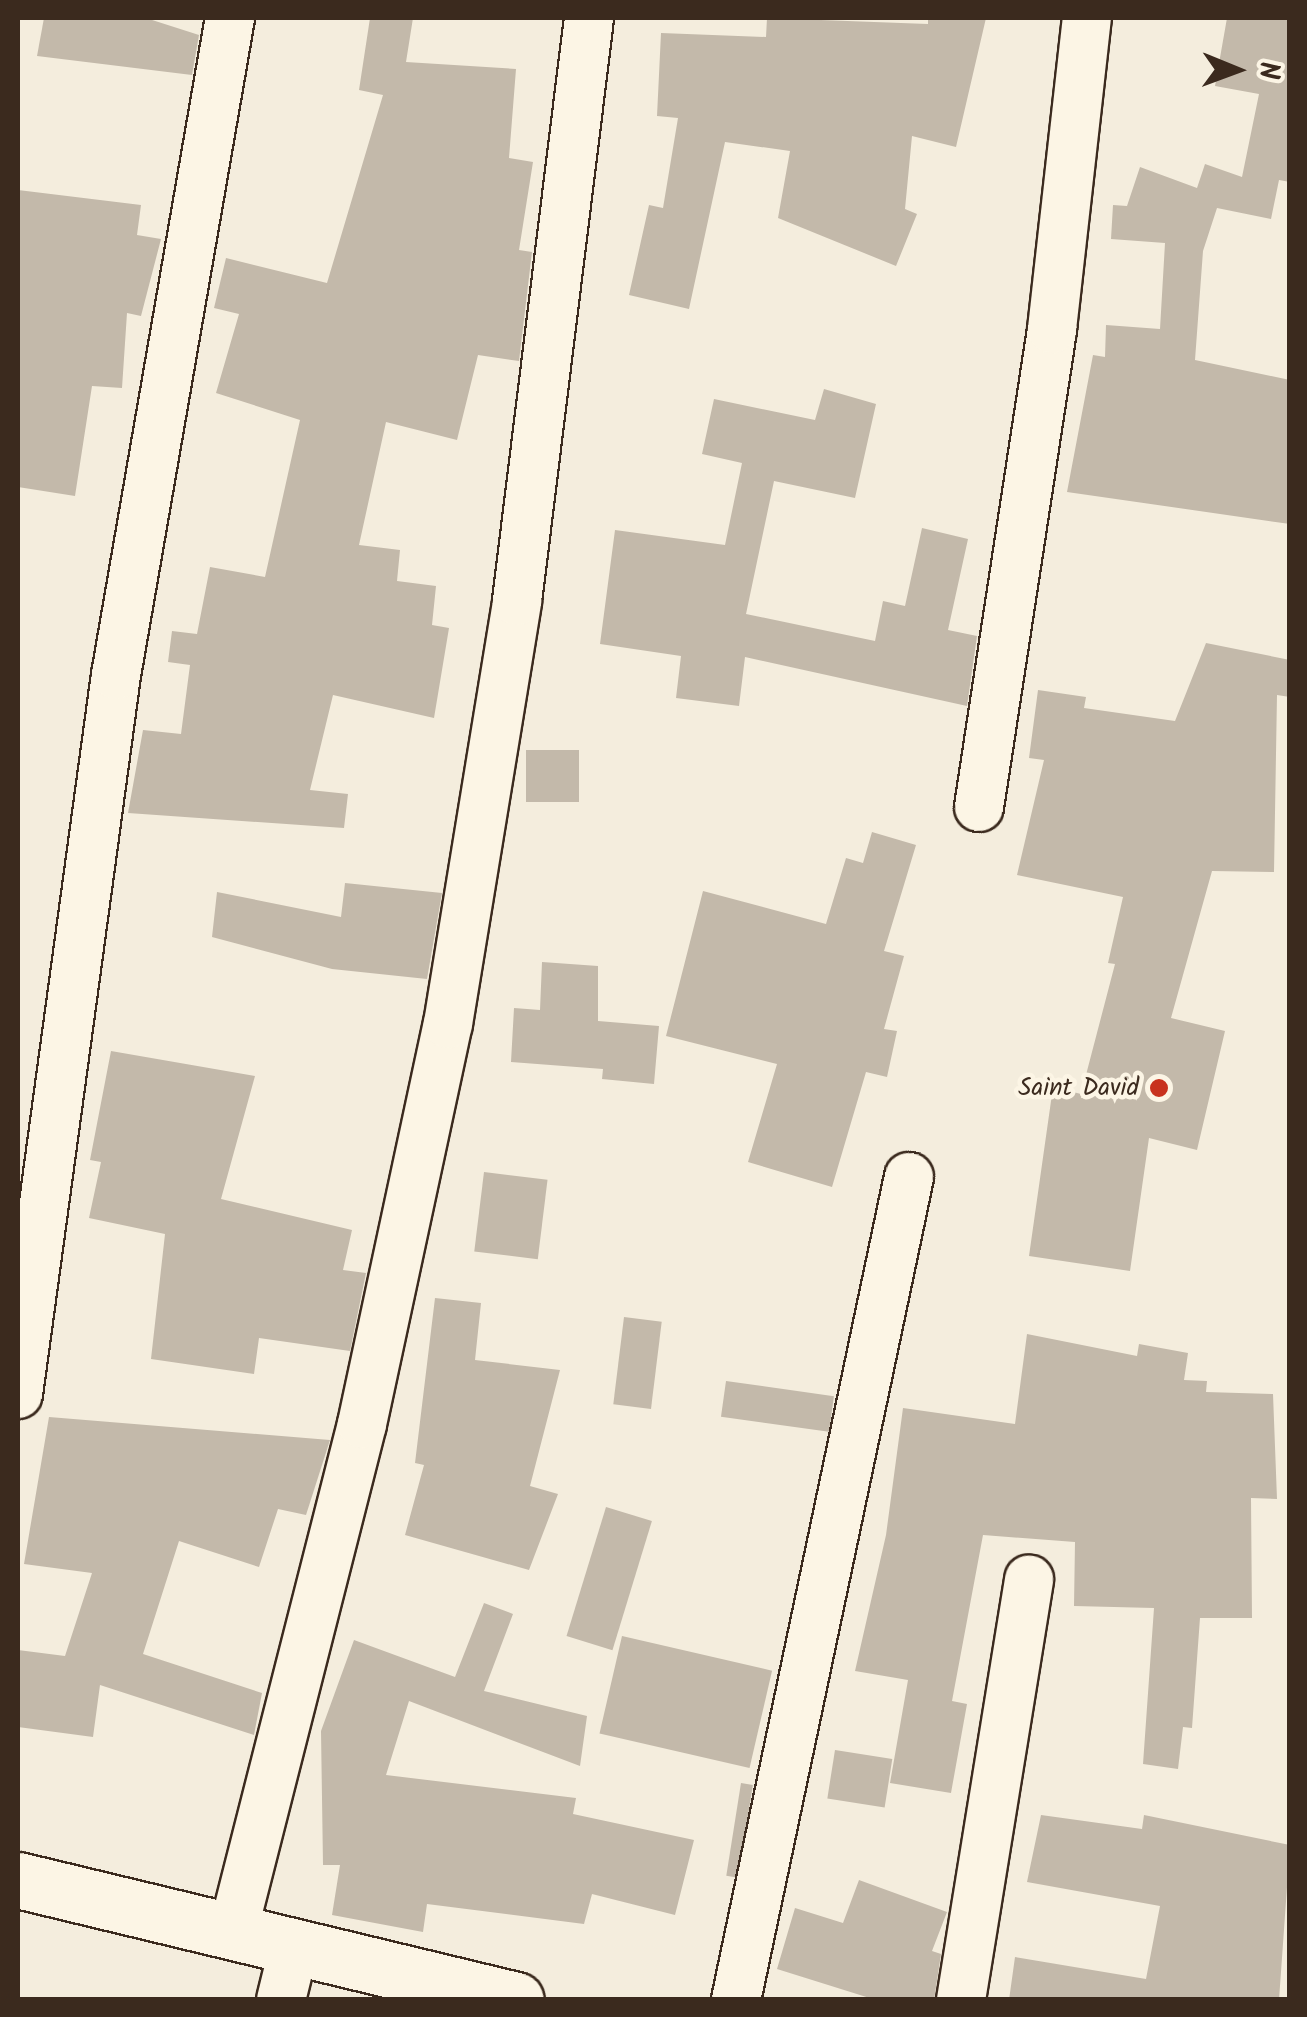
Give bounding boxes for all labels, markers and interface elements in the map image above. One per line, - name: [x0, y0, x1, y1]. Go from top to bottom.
- north arrow: [1187, 20, 1287, 120]
- text: N: [1245, 61, 1290, 80]
- place label: Saint David: [1018, 1073, 1139, 1103]
- marker: Saint David: [1148, 1077, 1170, 1099]

